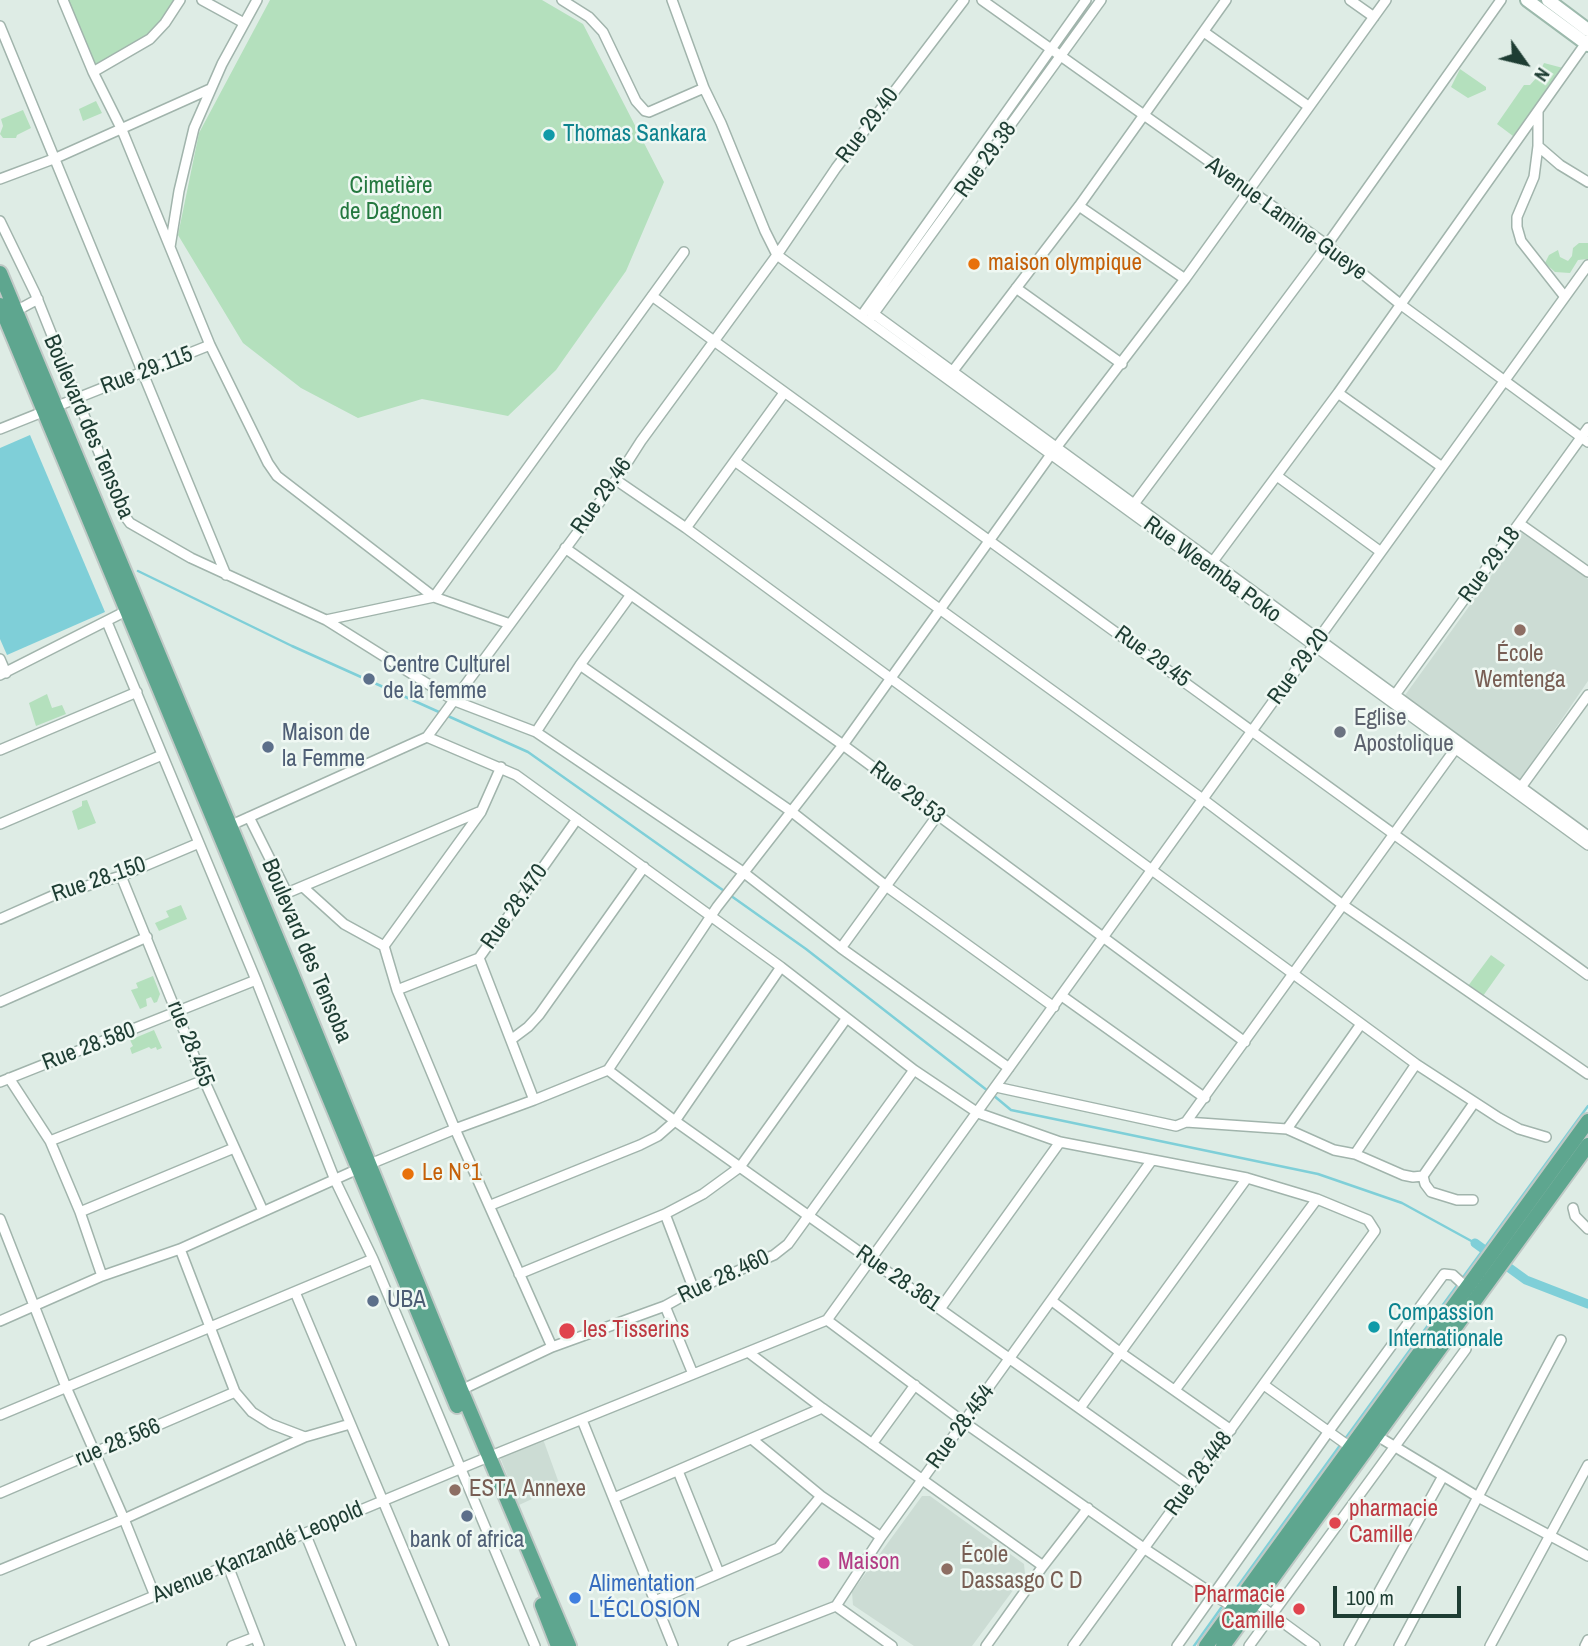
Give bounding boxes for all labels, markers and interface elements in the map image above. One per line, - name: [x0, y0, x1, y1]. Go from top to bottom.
- north arrow: [1490, 28, 1560, 98]
- text: N: [1528, 63, 1556, 87]
- street label: Rue 29.40: [831, 83, 905, 169]
- street label: Rue 29.38: [949, 117, 1023, 203]
- place label: Thomas Sankara: [563, 121, 707, 149]
- marker: Thomas Sankara: [541, 127, 557, 143]
- street label: Avenue Lamine Gueye: [1200, 151, 1372, 287]
- park label: Cimetière de Dagnoen: [340, 173, 442, 227]
- place label: maison olympique: [988, 250, 1142, 278]
- marker: maison olympique: [966, 256, 982, 272]
- street label: Boulevard des Tensoba: [37, 331, 139, 523]
- street label: Rue 29.115: [97, 341, 197, 401]
- street label: Rue 29.46: [566, 452, 638, 540]
- street label: Rue Weemba Poko: [1138, 511, 1286, 629]
- street label: Rue 29.18: [1453, 522, 1527, 608]
- street label: Rue 29.45: [1109, 620, 1195, 694]
- marker: École Wemtenga: [1512, 622, 1528, 638]
- street label: Rue 29.20: [1262, 624, 1336, 710]
- place label: École Wemtenga: [1475, 641, 1565, 695]
- place label: Centre Culturel de la femme: [383, 652, 510, 706]
- marker: Centre Culturel de la femme: [361, 671, 377, 687]
- place label: Eglise Apostolique: [1354, 705, 1454, 759]
- place label: Maison de la Femme: [282, 720, 370, 774]
- marker: Eglise Apostolique: [1332, 724, 1348, 740]
- marker: Maison de la Femme: [260, 739, 276, 755]
- street label: Rue 29.53: [864, 756, 950, 830]
- street label: Rue 28.150: [48, 851, 150, 909]
- street label: Boulevard des Tensoba: [255, 855, 357, 1047]
- street label: Rue 28.470: [476, 859, 554, 955]
- street label: rue 28.455: [160, 997, 220, 1091]
- street label: Rue 28.580: [39, 1017, 139, 1077]
- place label: Le N°1: [422, 1160, 482, 1188]
- marker: Le N°1: [400, 1166, 416, 1182]
- street label: Rue 28.361: [850, 1240, 946, 1318]
- street label: Rue 28.460: [674, 1244, 774, 1310]
- place label: UBA: [387, 1287, 426, 1315]
- marker: UBA: [365, 1293, 381, 1309]
- place label: Compassion Internationale: [1388, 1300, 1503, 1354]
- place label: les Tisserins: [583, 1317, 689, 1345]
- marker: Compassion Internationale: [1366, 1319, 1382, 1335]
- marker: les Tisserins: [557, 1321, 577, 1341]
- street label: Rue 28.454: [921, 1379, 1001, 1475]
- street label: rue 28.566: [71, 1413, 165, 1473]
- street label: Rue 28.448: [1159, 1426, 1239, 1522]
- place label: ESTA Annexe: [469, 1476, 586, 1504]
- marker: ESTA Annexe: [447, 1482, 463, 1498]
- street label: Avenue Kanzandé Leopold: [149, 1496, 367, 1610]
- place label: pharmacie Camille: [1349, 1496, 1438, 1550]
- marker: bank of africa: [459, 1508, 475, 1524]
- marker: pharmacie Camille: [1327, 1515, 1343, 1531]
- place label: bank of africa: [410, 1527, 524, 1555]
- place label: École Dassasgo C D: [961, 1542, 1083, 1596]
- place label: Maison: [838, 1549, 900, 1577]
- marker: Maison: [816, 1555, 832, 1571]
- marker: École Dassasgo C D: [939, 1561, 955, 1577]
- place label: Alimentation L'ÉCLOSION: [589, 1571, 701, 1625]
- scale bar: [1336, 1572, 1464, 1616]
- place label: Pharmacie Camille: [1194, 1582, 1285, 1636]
- text: 100 m: [1346, 1583, 1394, 1612]
- marker: Alimentation L'ÉCLOSION: [567, 1590, 583, 1606]
- marker: Pharmacie Camille: [1291, 1601, 1307, 1617]

